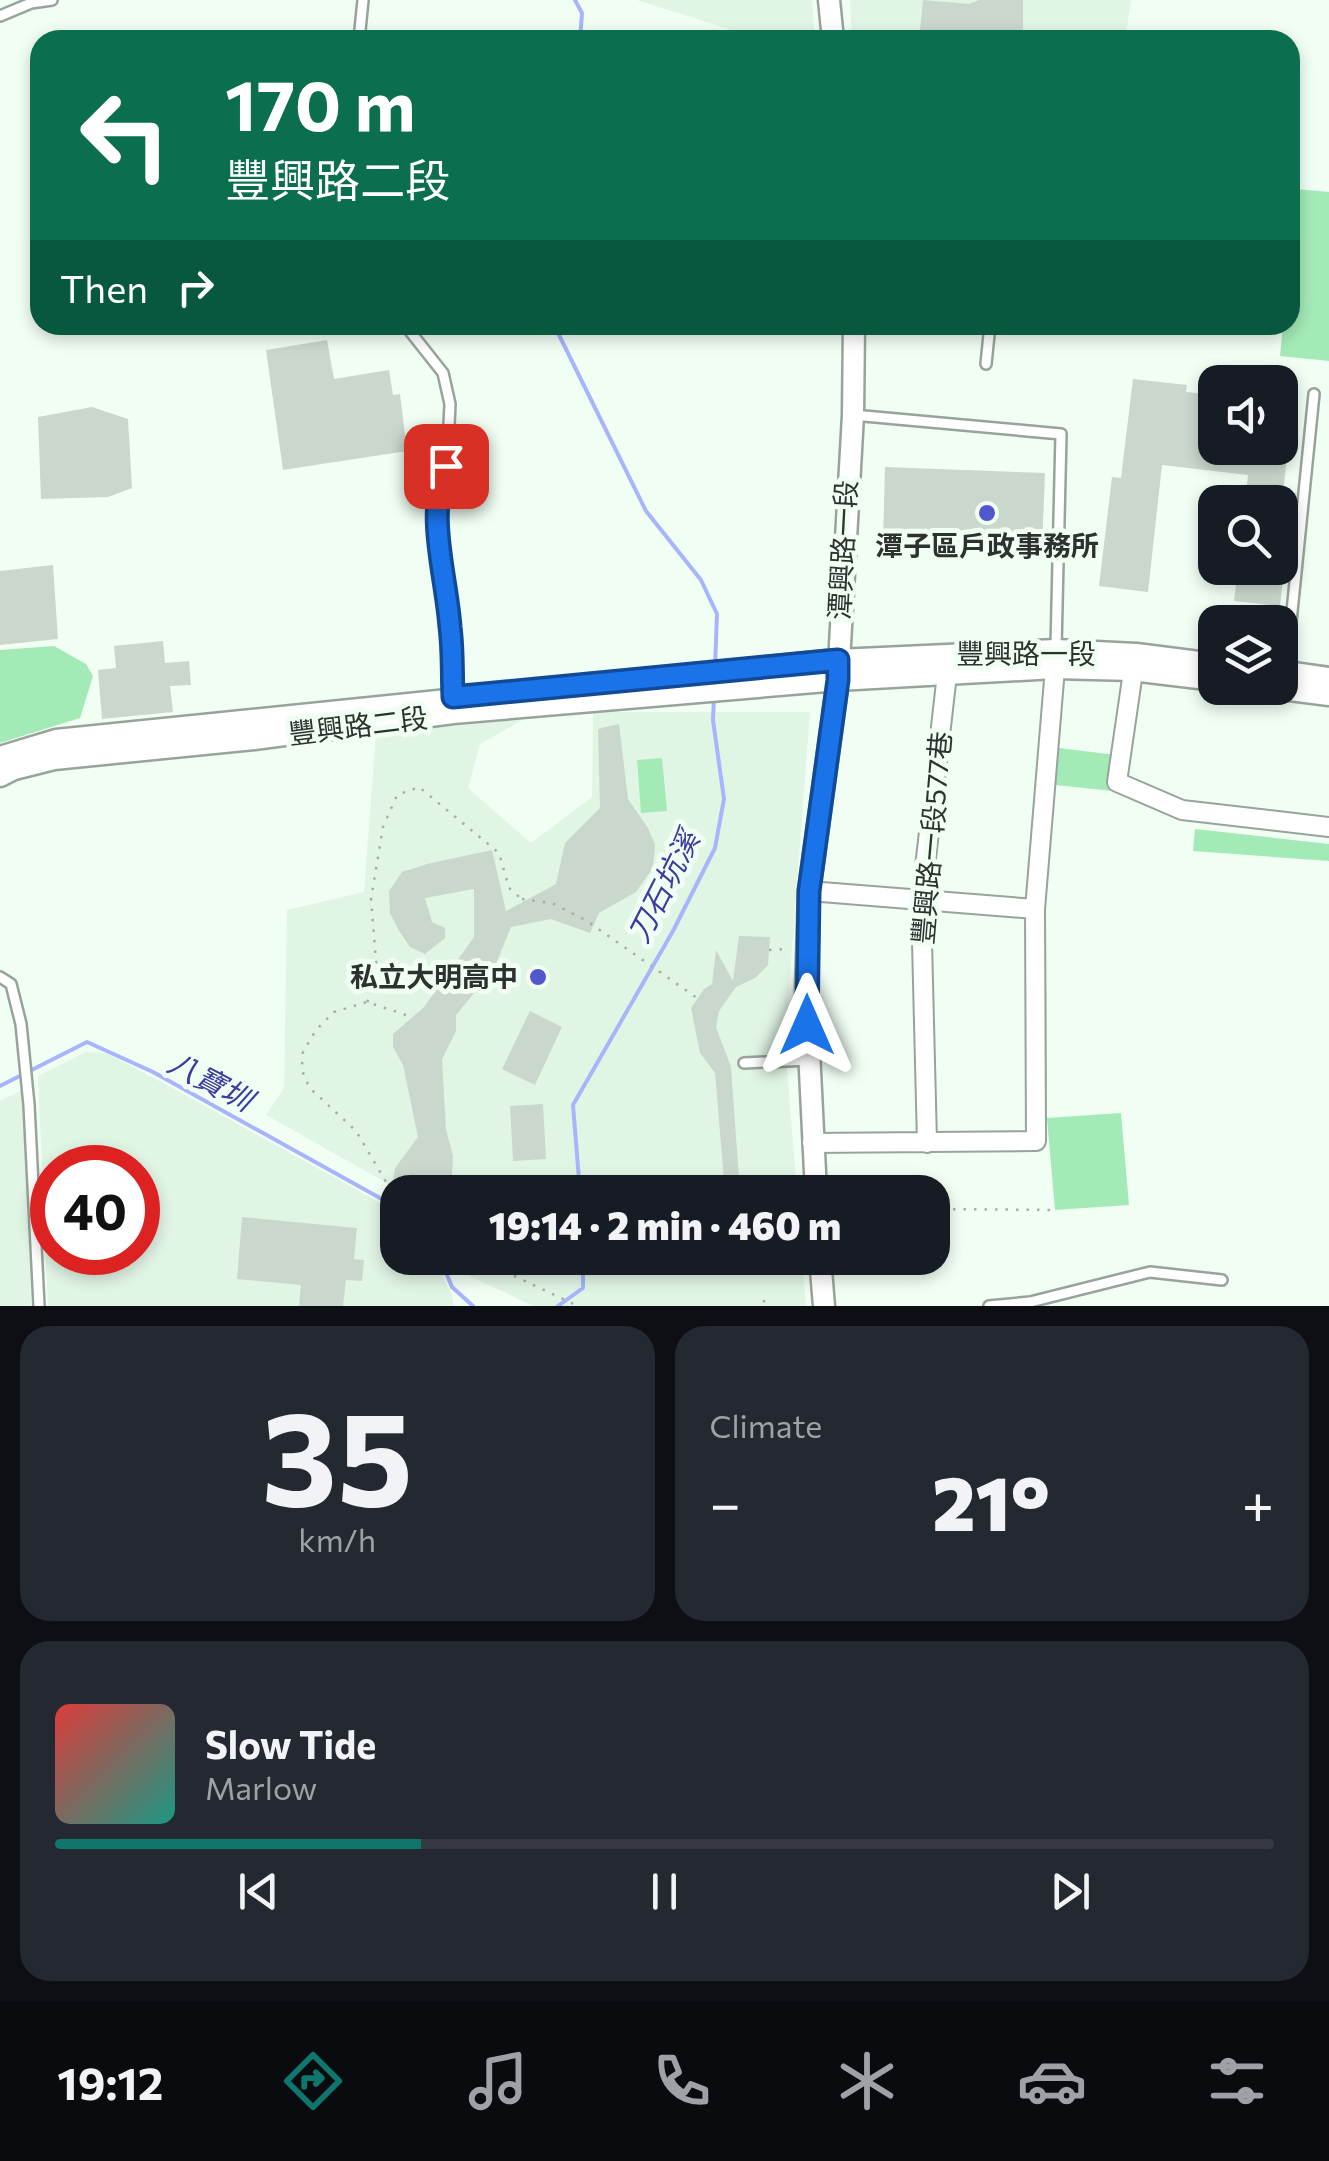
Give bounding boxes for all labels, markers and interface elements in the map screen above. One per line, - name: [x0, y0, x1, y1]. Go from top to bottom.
- text: 170 m: [225, 60, 416, 145]
- icon: left: [60, 70, 190, 200]
- text: 豐興路二段: [225, 151, 450, 206]
- icon: right: [168, 260, 223, 315]
- text: Then: [60, 264, 148, 311]
- map controls: [1198, 365, 1298, 705]
- button: sound: [1198, 365, 1298, 465]
- pin: [404, 424, 489, 509]
- icon: arrive: [419, 439, 474, 494]
- street label: 潭興路一段: [821, 479, 863, 621]
- button: search: [1198, 485, 1298, 585]
- marker: 潭子區戶政事務所: [976, 502, 998, 524]
- place label: 潭子區戶政事務所: [875, 528, 1099, 562]
- button: layers: [1198, 605, 1298, 705]
- street label: 豐興路一段: [956, 636, 1096, 670]
- street label: 豐興路二段: [286, 700, 429, 750]
- street label: 豐興路一段577巷: [905, 730, 957, 946]
- water label: 刀石坑溪: [618, 820, 707, 948]
- place label: 私立大明高中: [350, 959, 518, 993]
- marker: 私立大明高中: [527, 966, 549, 988]
- position arrow: [755, 973, 859, 1077]
- water label: 八寶圳: [163, 1042, 263, 1119]
- speed limit sign: 40: [30, 1145, 160, 1275]
- text: 19:14 · 2 min · 460 m: [489, 1201, 841, 1248]
- text: 35: [261, 1374, 413, 1533]
- text: Climate: [710, 1405, 822, 1445]
- text: 21°: [932, 1455, 1050, 1546]
- text: −: [710, 1468, 741, 1535]
- text: +: [1242, 1468, 1274, 1535]
- text: km/h: [298, 1519, 376, 1559]
- text: Slow Tide: [205, 1720, 376, 1767]
- text: Marlow: [205, 1767, 317, 1807]
- icon: previous: [231, 1864, 286, 1919]
- icon: pause: [637, 1864, 692, 1919]
- icon: next: [1043, 1864, 1098, 1919]
- icon: directions: [278, 2046, 348, 2116]
- icon: music: [463, 2046, 533, 2116]
- icon: phone: [647, 2046, 717, 2116]
- icon: climate: [832, 2046, 902, 2116]
- icon: car: [1017, 2046, 1087, 2116]
- icon: filters: [1202, 2046, 1272, 2116]
- text: 19:12: [57, 2054, 163, 2109]

